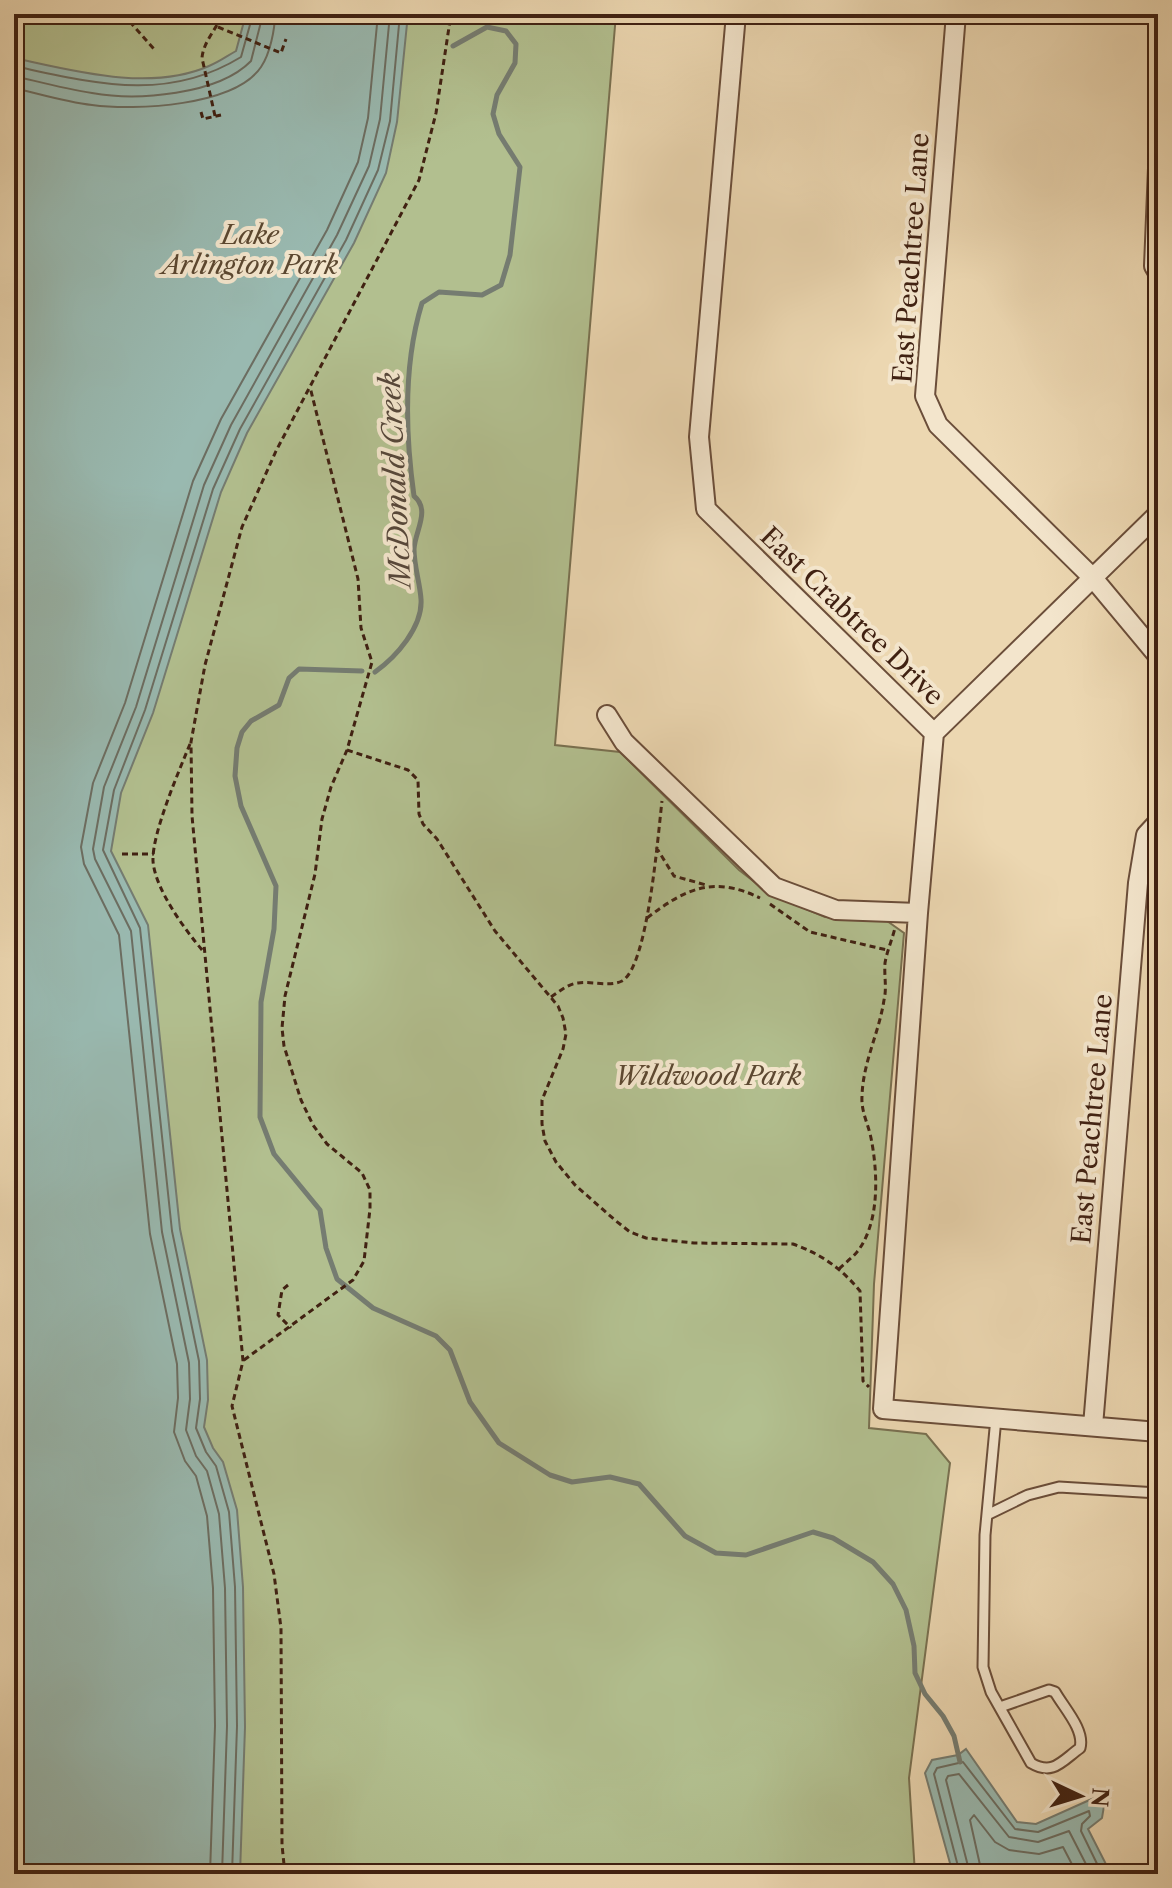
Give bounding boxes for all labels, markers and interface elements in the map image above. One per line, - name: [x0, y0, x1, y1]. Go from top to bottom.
- street label: East Peachtree Lane: [886, 132, 936, 384]
- park label: Lake Arlington Park: [158, 219, 339, 281]
- water label: McDonald Creek: [372, 371, 418, 591]
- street label: East Crabtree Drive: [754, 520, 950, 712]
- street label: East Peachtree Lane: [1065, 993, 1119, 1245]
- park label: Wildwood Park: [614, 1060, 802, 1092]
- north arrow: [1040, 1756, 1120, 1836]
- text: N: [1085, 1787, 1114, 1808]

